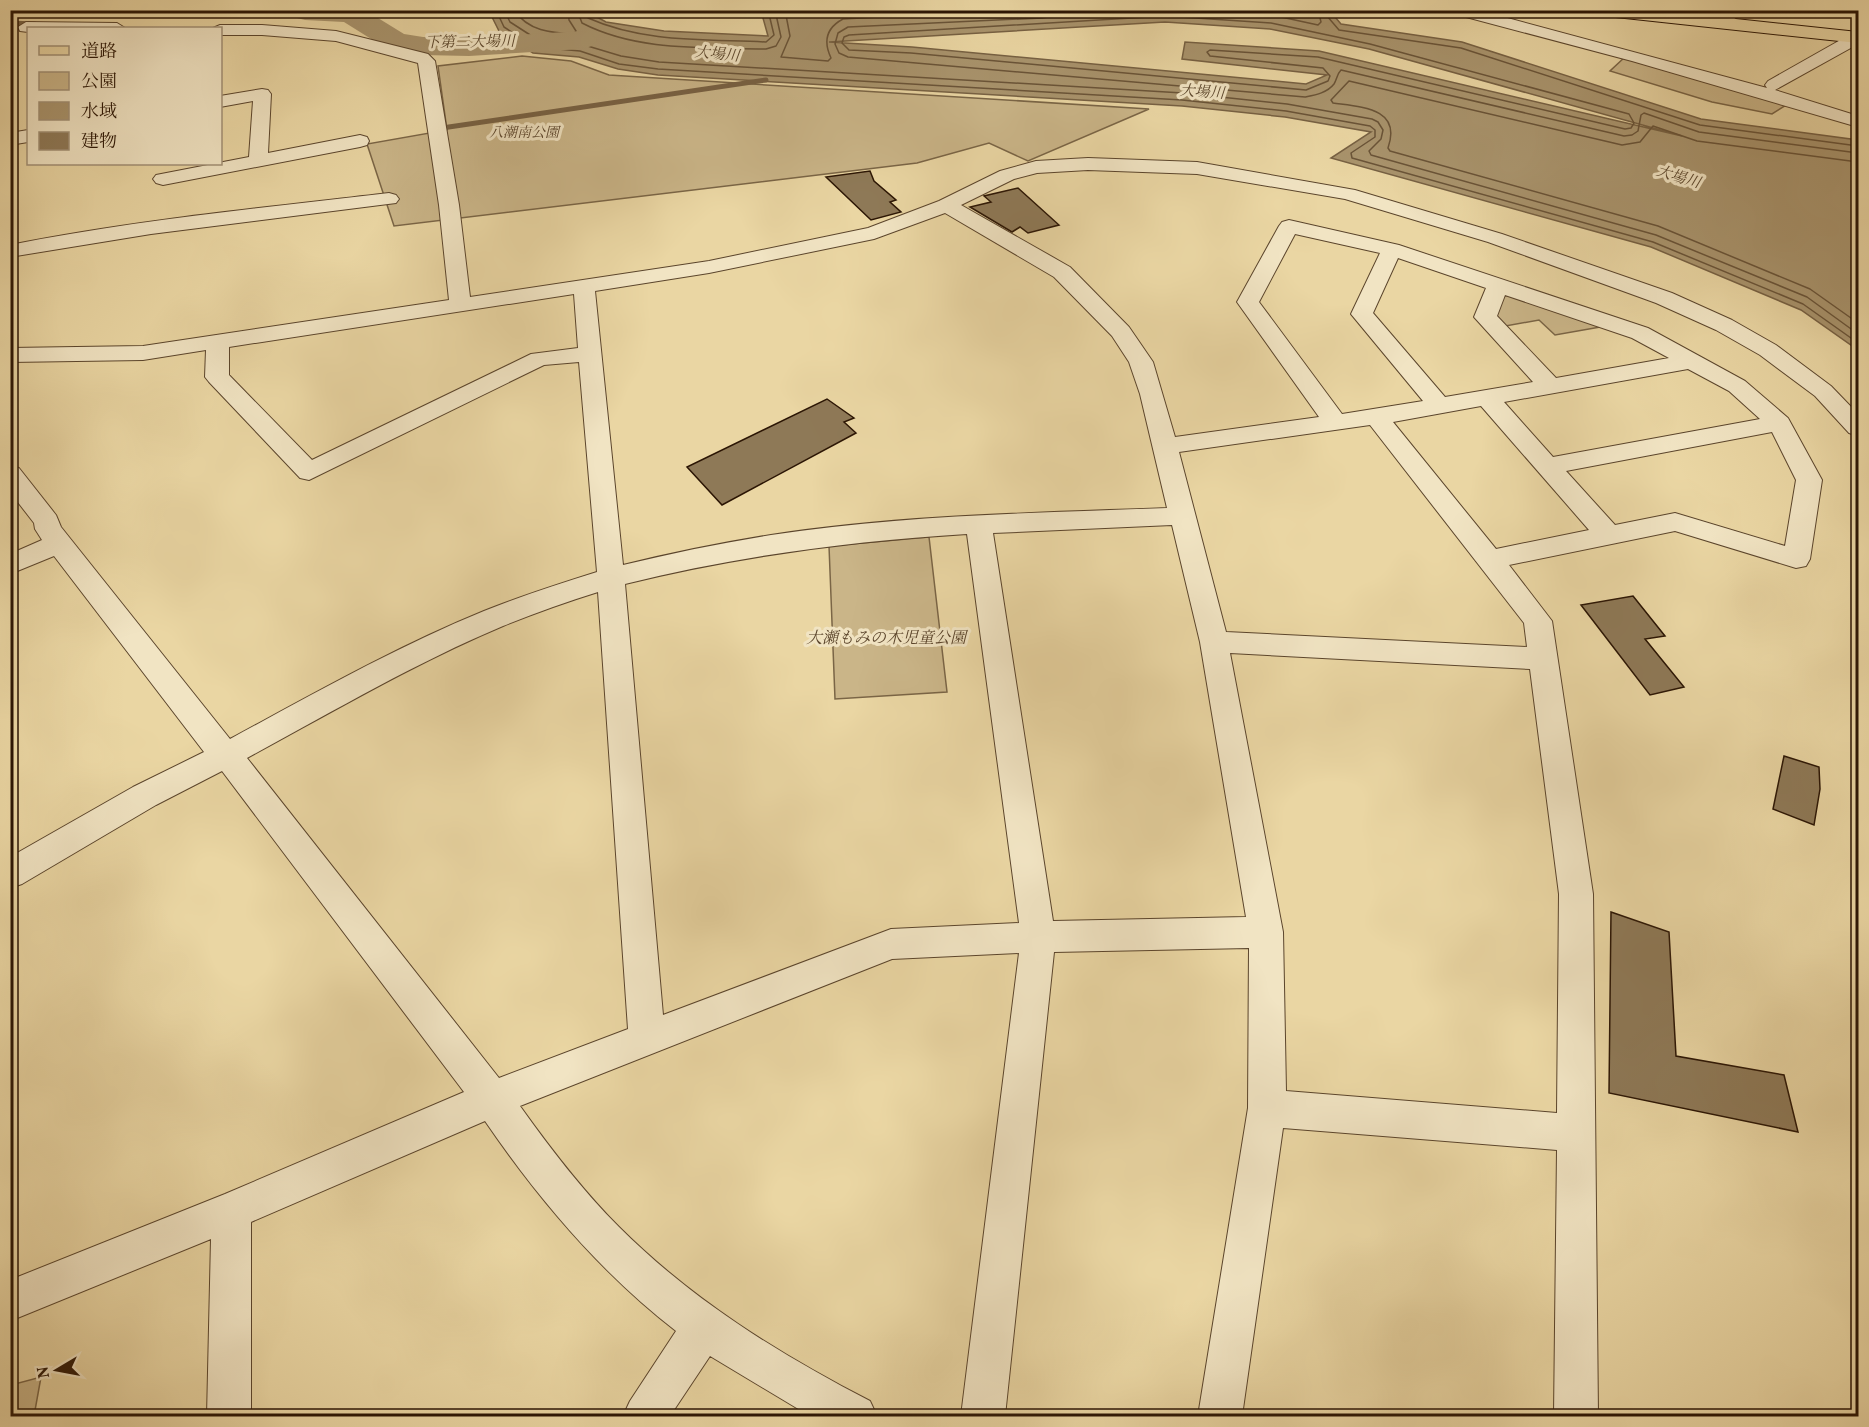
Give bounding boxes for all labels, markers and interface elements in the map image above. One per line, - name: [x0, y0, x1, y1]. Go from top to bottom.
- legend: [27, 27, 222, 165]
- water label: 下第二大場川: [425, 32, 517, 54]
- text: 道路: [81, 40, 117, 65]
- water label: 大場川: [694, 42, 742, 68]
- text: 公園: [81, 70, 117, 95]
- water label: 大場川: [1179, 81, 1227, 105]
- text: 水域: [81, 100, 117, 125]
- park label: 八潮南公園: [489, 124, 561, 143]
- text: 建物: [81, 130, 117, 155]
- water label: 大場川: [1653, 161, 1704, 195]
- park label: 大瀬もみの木児童公園: [806, 628, 969, 650]
- north arrow: [27, 1340, 87, 1400]
- text: N: [32, 1364, 56, 1380]

